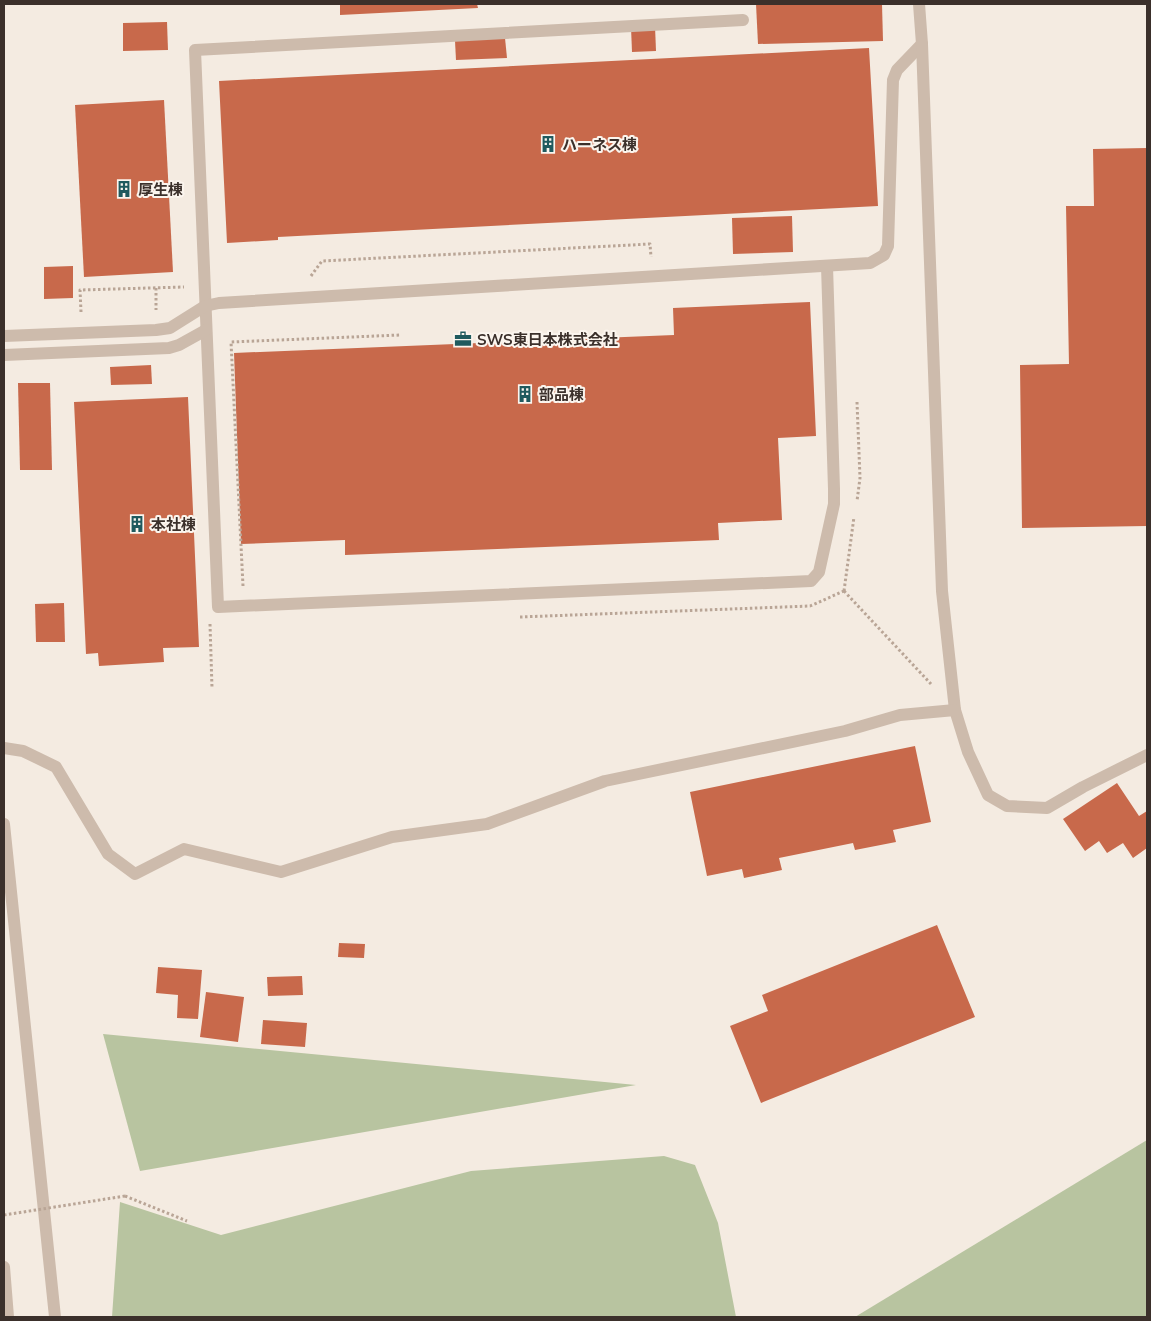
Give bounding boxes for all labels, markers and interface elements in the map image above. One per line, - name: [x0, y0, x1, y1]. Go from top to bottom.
- building icon: ハーネス棟: [538, 134, 558, 154]
- place label: ハーネス棟: [562, 135, 637, 154]
- building icon: 厚生棟: [114, 179, 134, 199]
- place label: 厚生棟: [138, 180, 183, 199]
- office icon: SWS東日本株式会社: [453, 329, 473, 349]
- place label: SWS東日本株式会社: [477, 330, 618, 349]
- building icon: 部品棟: [515, 384, 535, 404]
- place label: 部品棟: [539, 385, 584, 404]
- building icon: 本社棟: [127, 514, 147, 534]
- place label: 本社棟: [151, 515, 196, 534]

